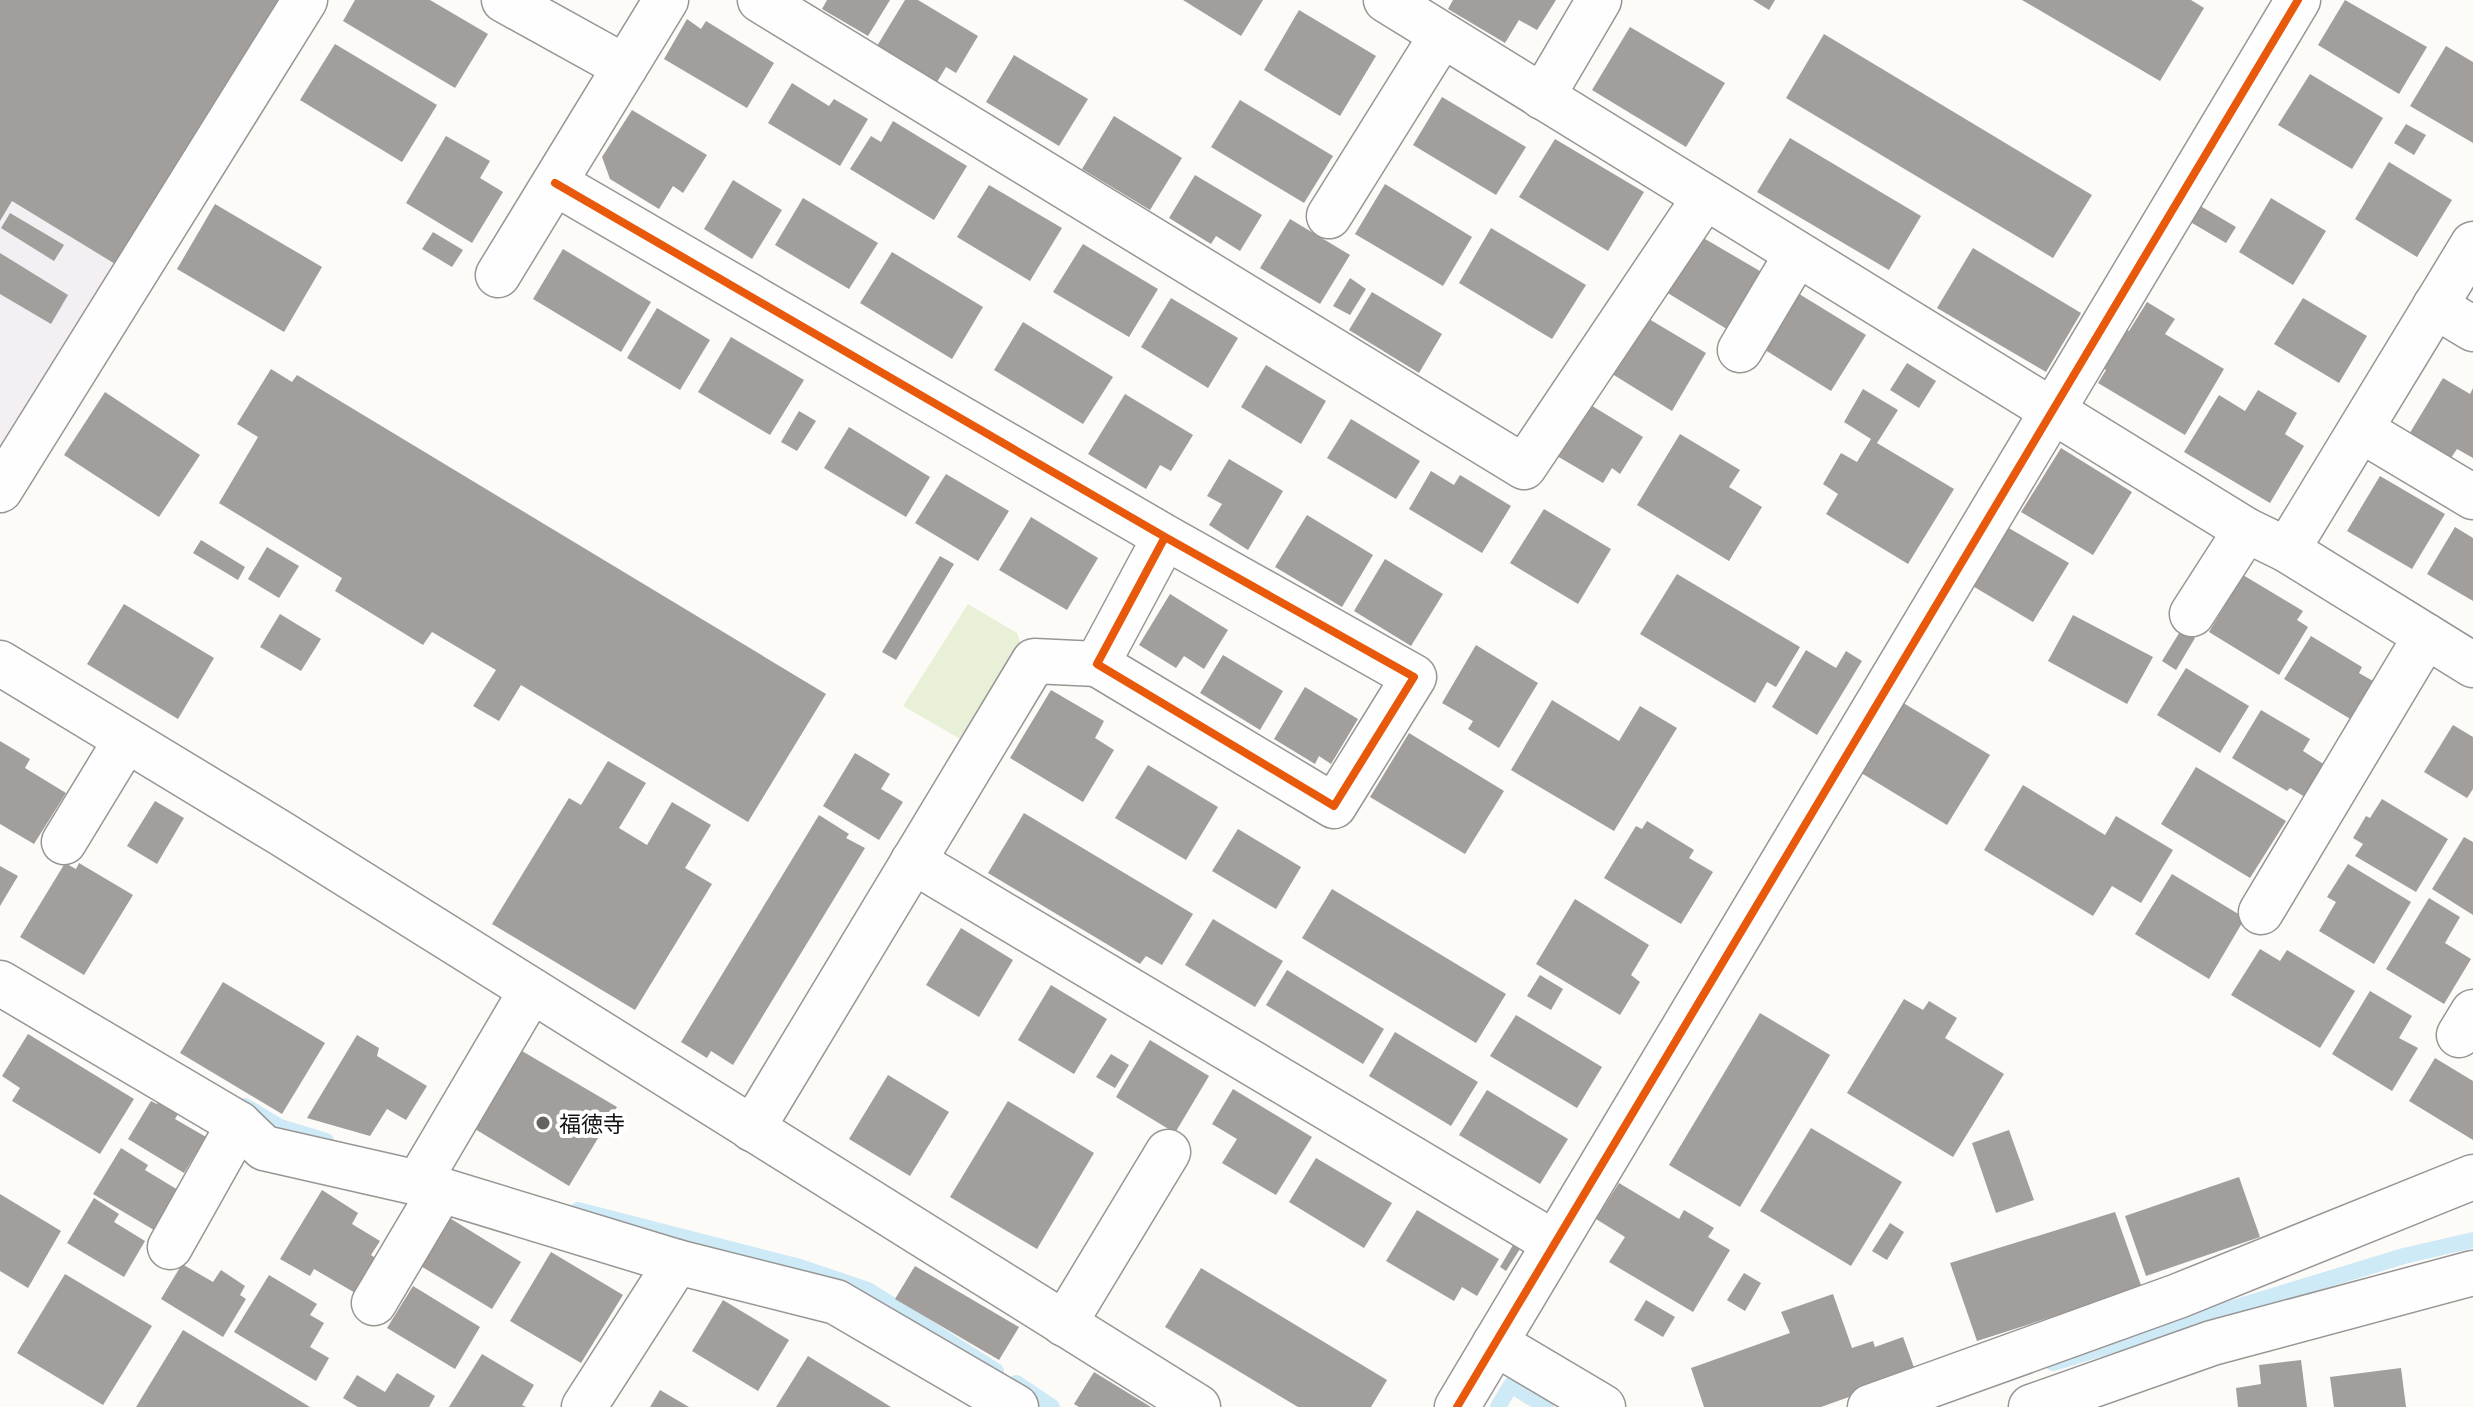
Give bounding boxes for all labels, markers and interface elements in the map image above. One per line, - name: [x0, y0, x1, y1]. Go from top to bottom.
- place label: 福徳寺: [559, 1108, 625, 1138]
- marker: 福徳寺: [534, 1114, 552, 1132]

